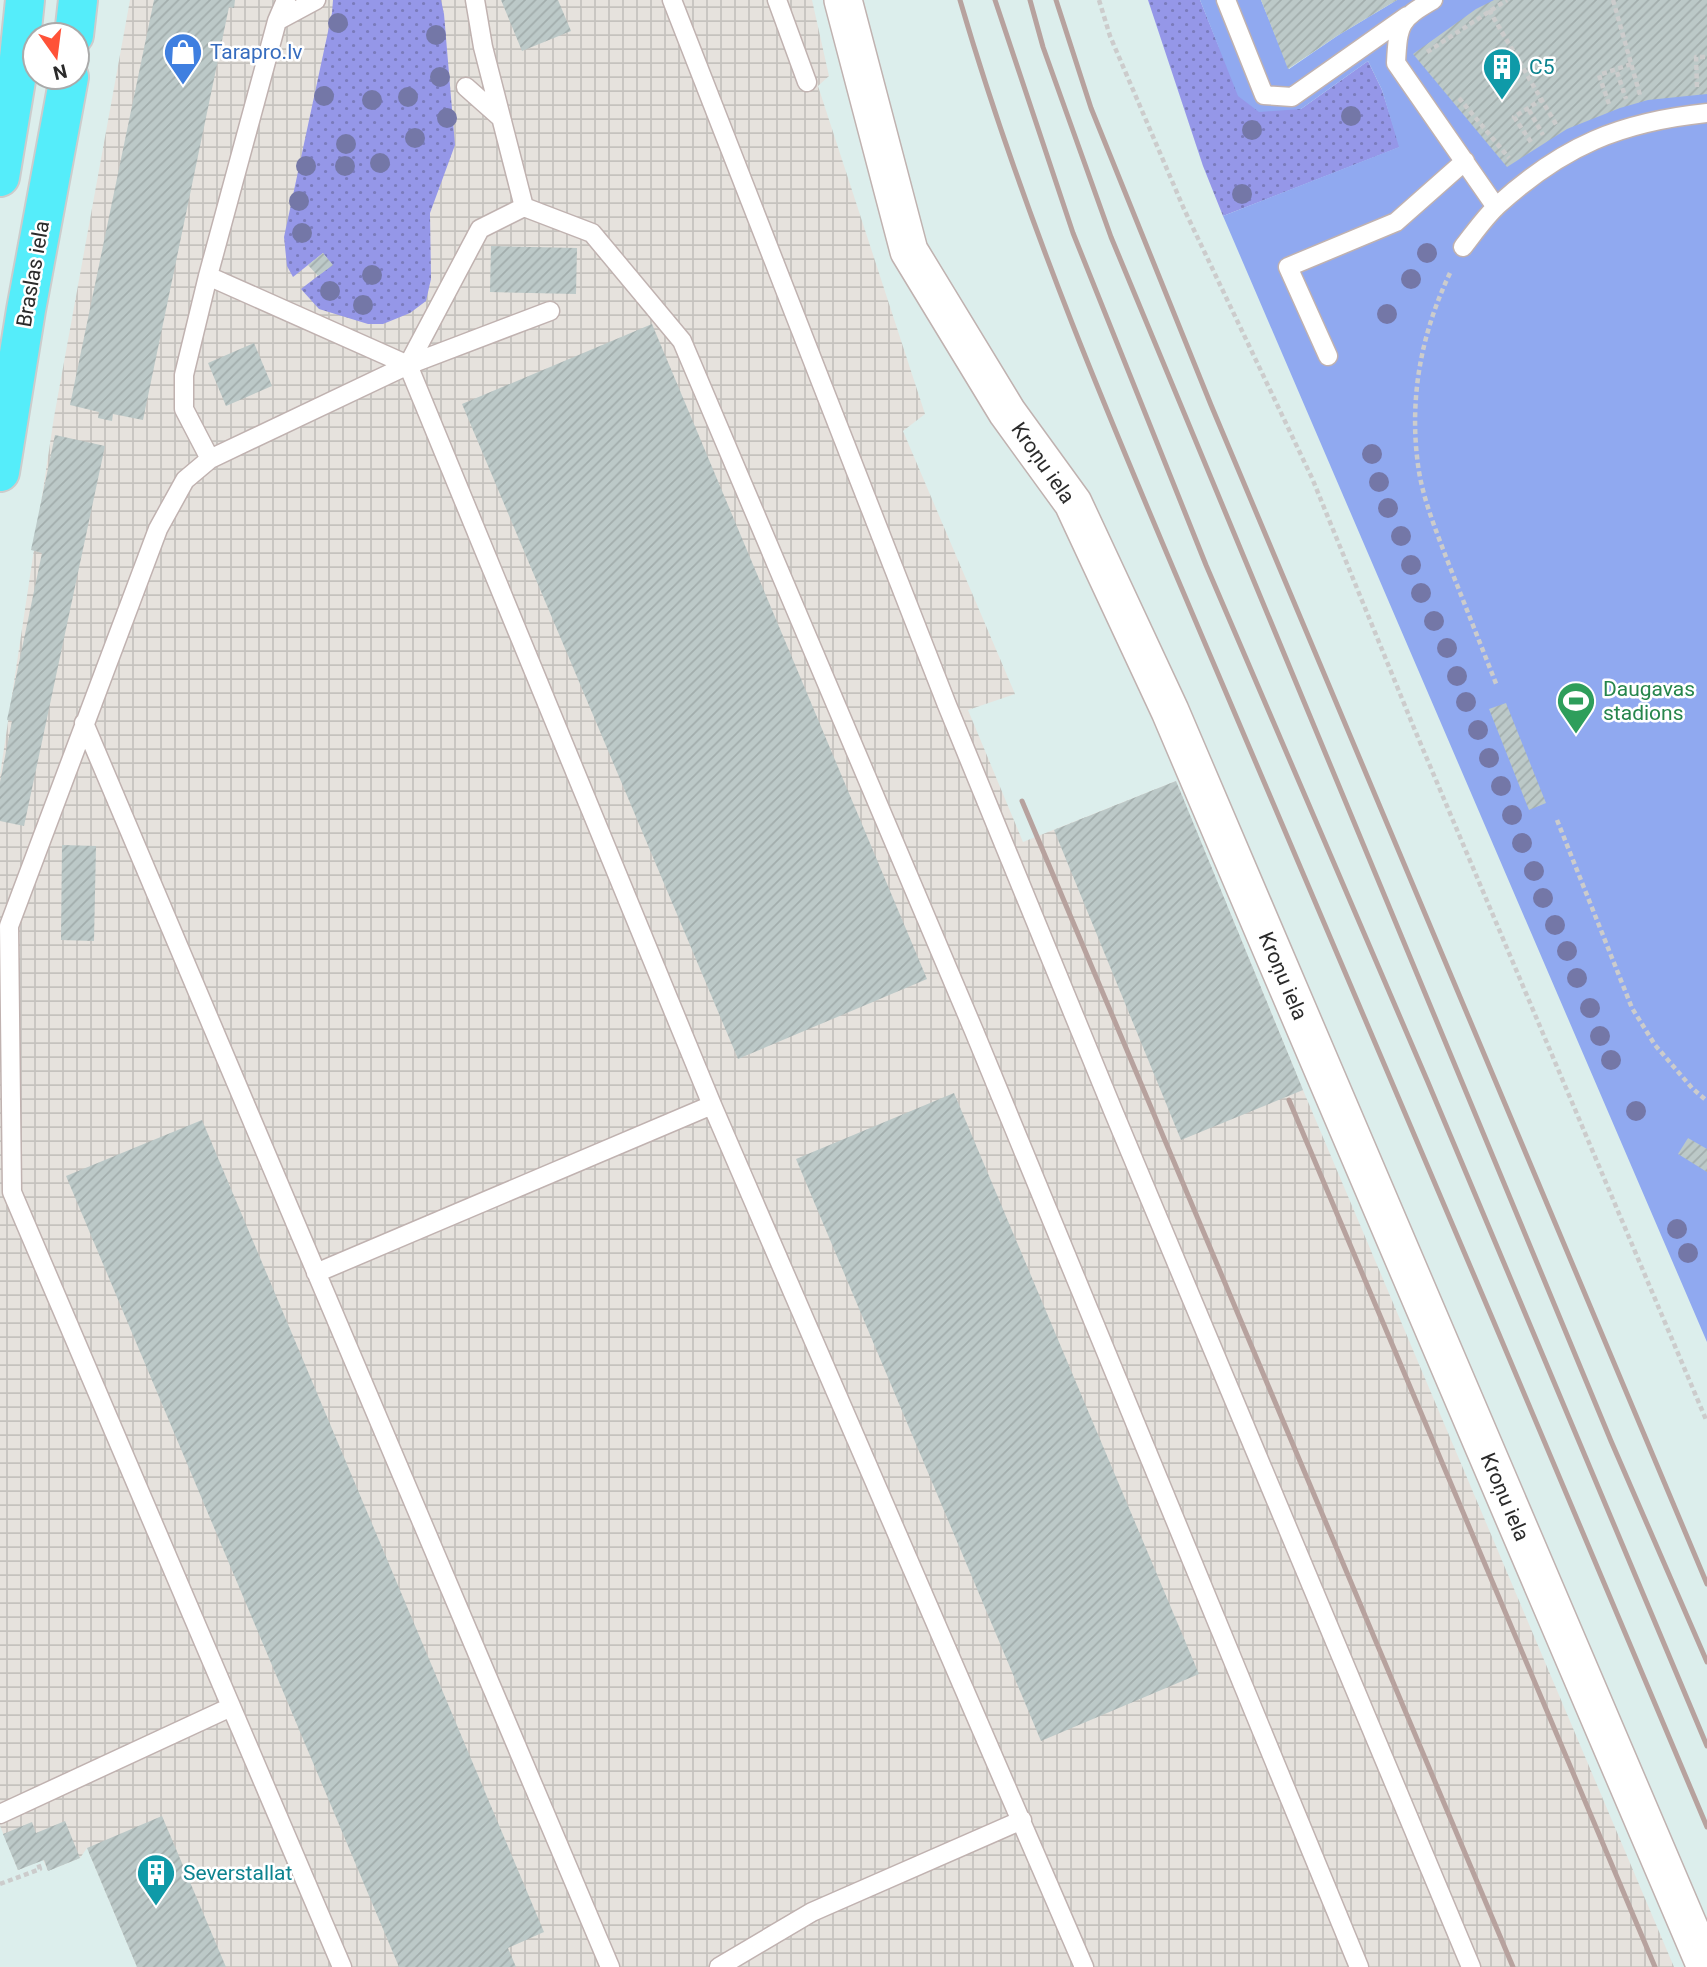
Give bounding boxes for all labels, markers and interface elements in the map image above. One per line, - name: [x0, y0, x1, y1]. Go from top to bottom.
- north arrow: [21, 21, 91, 91]
- shop icon: Tarapro.lv: [162, 31, 204, 86]
- place label: Tarapro.lv: [210, 40, 302, 64]
- building icon: C5: [1481, 46, 1523, 101]
- place label: C5: [1529, 55, 1554, 79]
- text: N: [51, 59, 69, 85]
- street label: Braslas iela: [12, 219, 54, 329]
- street label: Kroņu iela: [1006, 418, 1080, 508]
- place label: Daugavas stadions: [1603, 677, 1695, 725]
- sports icon: Daugavas stadions: [1555, 680, 1597, 735]
- street label: Kroņu iela: [1254, 928, 1312, 1024]
- street label: Kroņu iela: [1476, 1449, 1534, 1545]
- building icon: Severstallat: [135, 1852, 177, 1907]
- place label: Severstallat: [183, 1861, 293, 1885]

